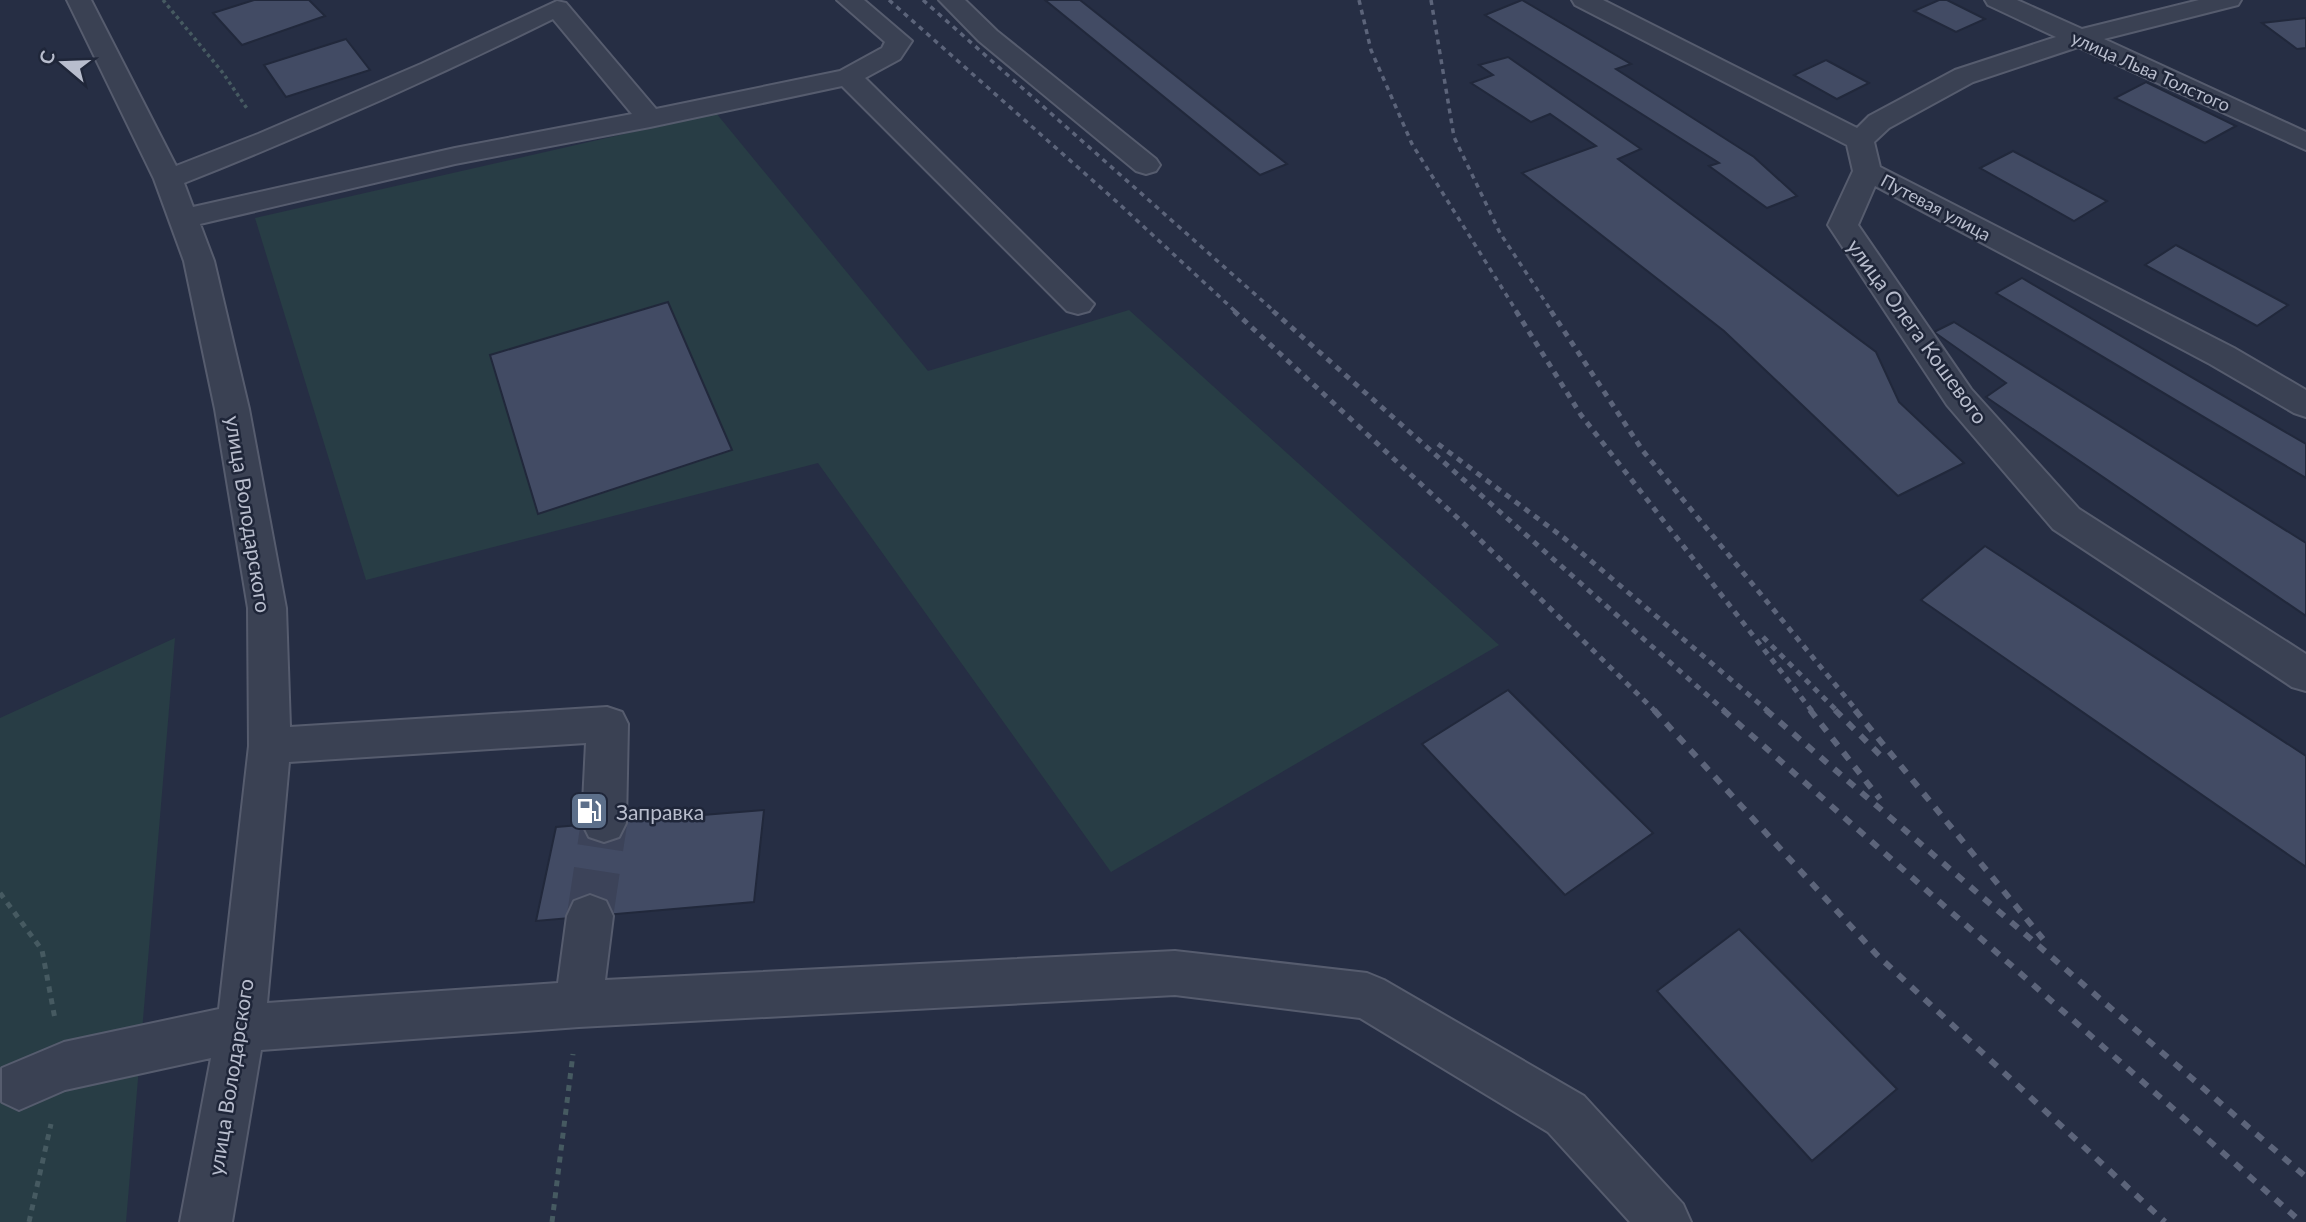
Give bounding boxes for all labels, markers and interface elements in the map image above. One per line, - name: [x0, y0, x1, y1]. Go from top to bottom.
- street label: улица Льва Толстого: [2068, 26, 2234, 116]
- north arrow: [28, 28, 98, 98]
- text: С: [34, 47, 60, 67]
- street label: Путевая улица: [1877, 169, 1995, 245]
- street label: улица Олега Кошевого: [1843, 234, 1993, 428]
- street label: улица Володарского: [221, 414, 277, 614]
- fuel station icon: Заправка: [568, 790, 610, 832]
- place label: Заправка: [616, 799, 704, 824]
- street label: улица Володарского: [202, 977, 258, 1177]

